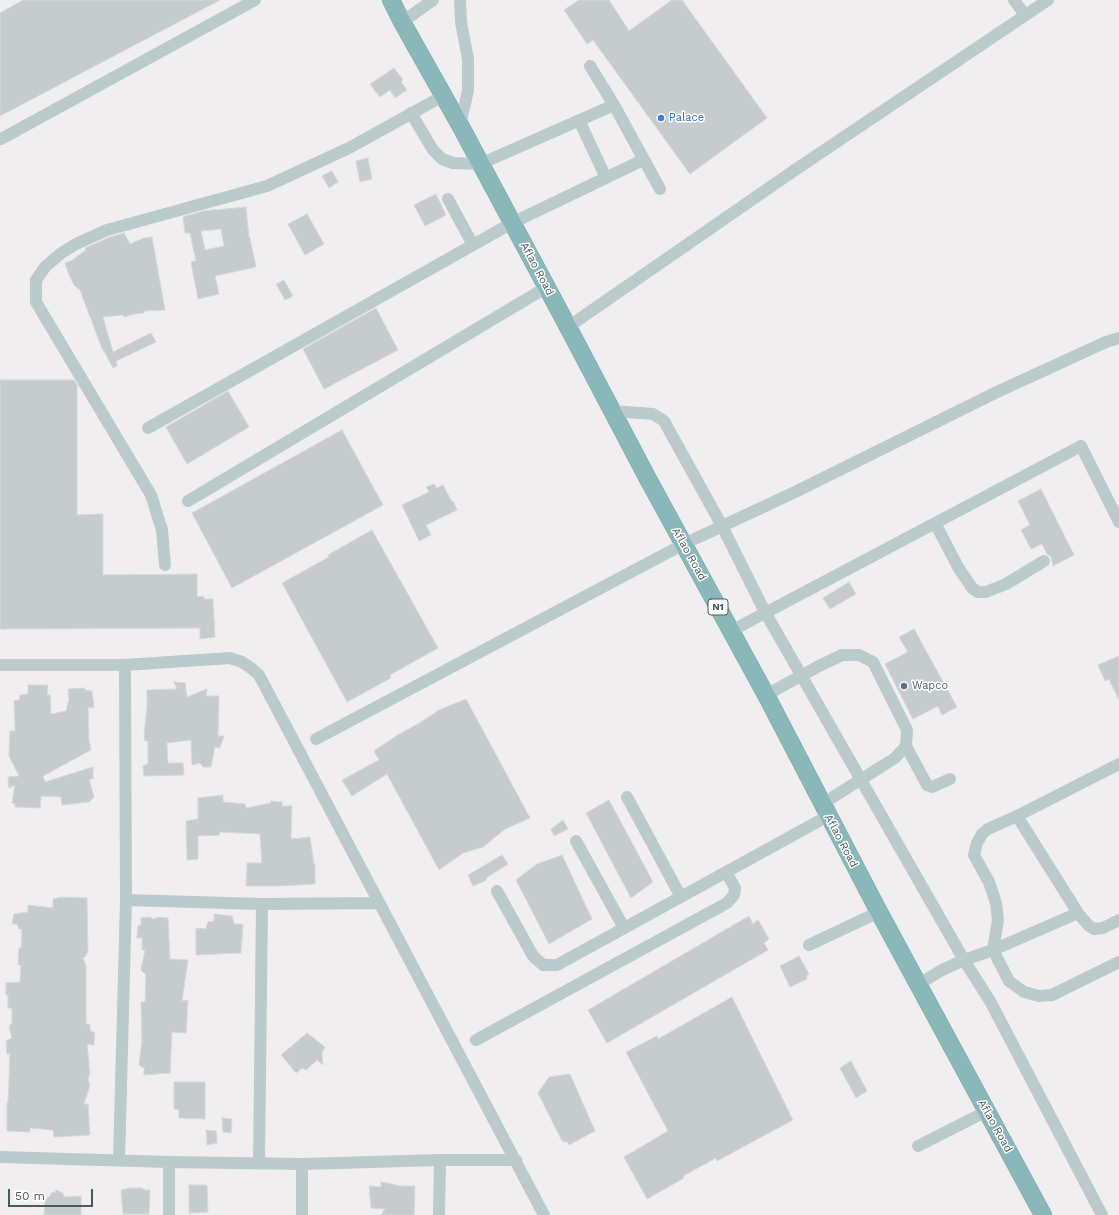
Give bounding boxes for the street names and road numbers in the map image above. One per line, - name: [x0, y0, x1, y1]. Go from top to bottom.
- street label: Aflao Road: [518, 240, 556, 298]
- street label: Aflao Road: [669, 525, 709, 583]
- road number: N1: [708, 599, 728, 615]
- street label: Aflao Road: [822, 812, 860, 870]
- street label: Aflao Road: [975, 1097, 1015, 1155]

